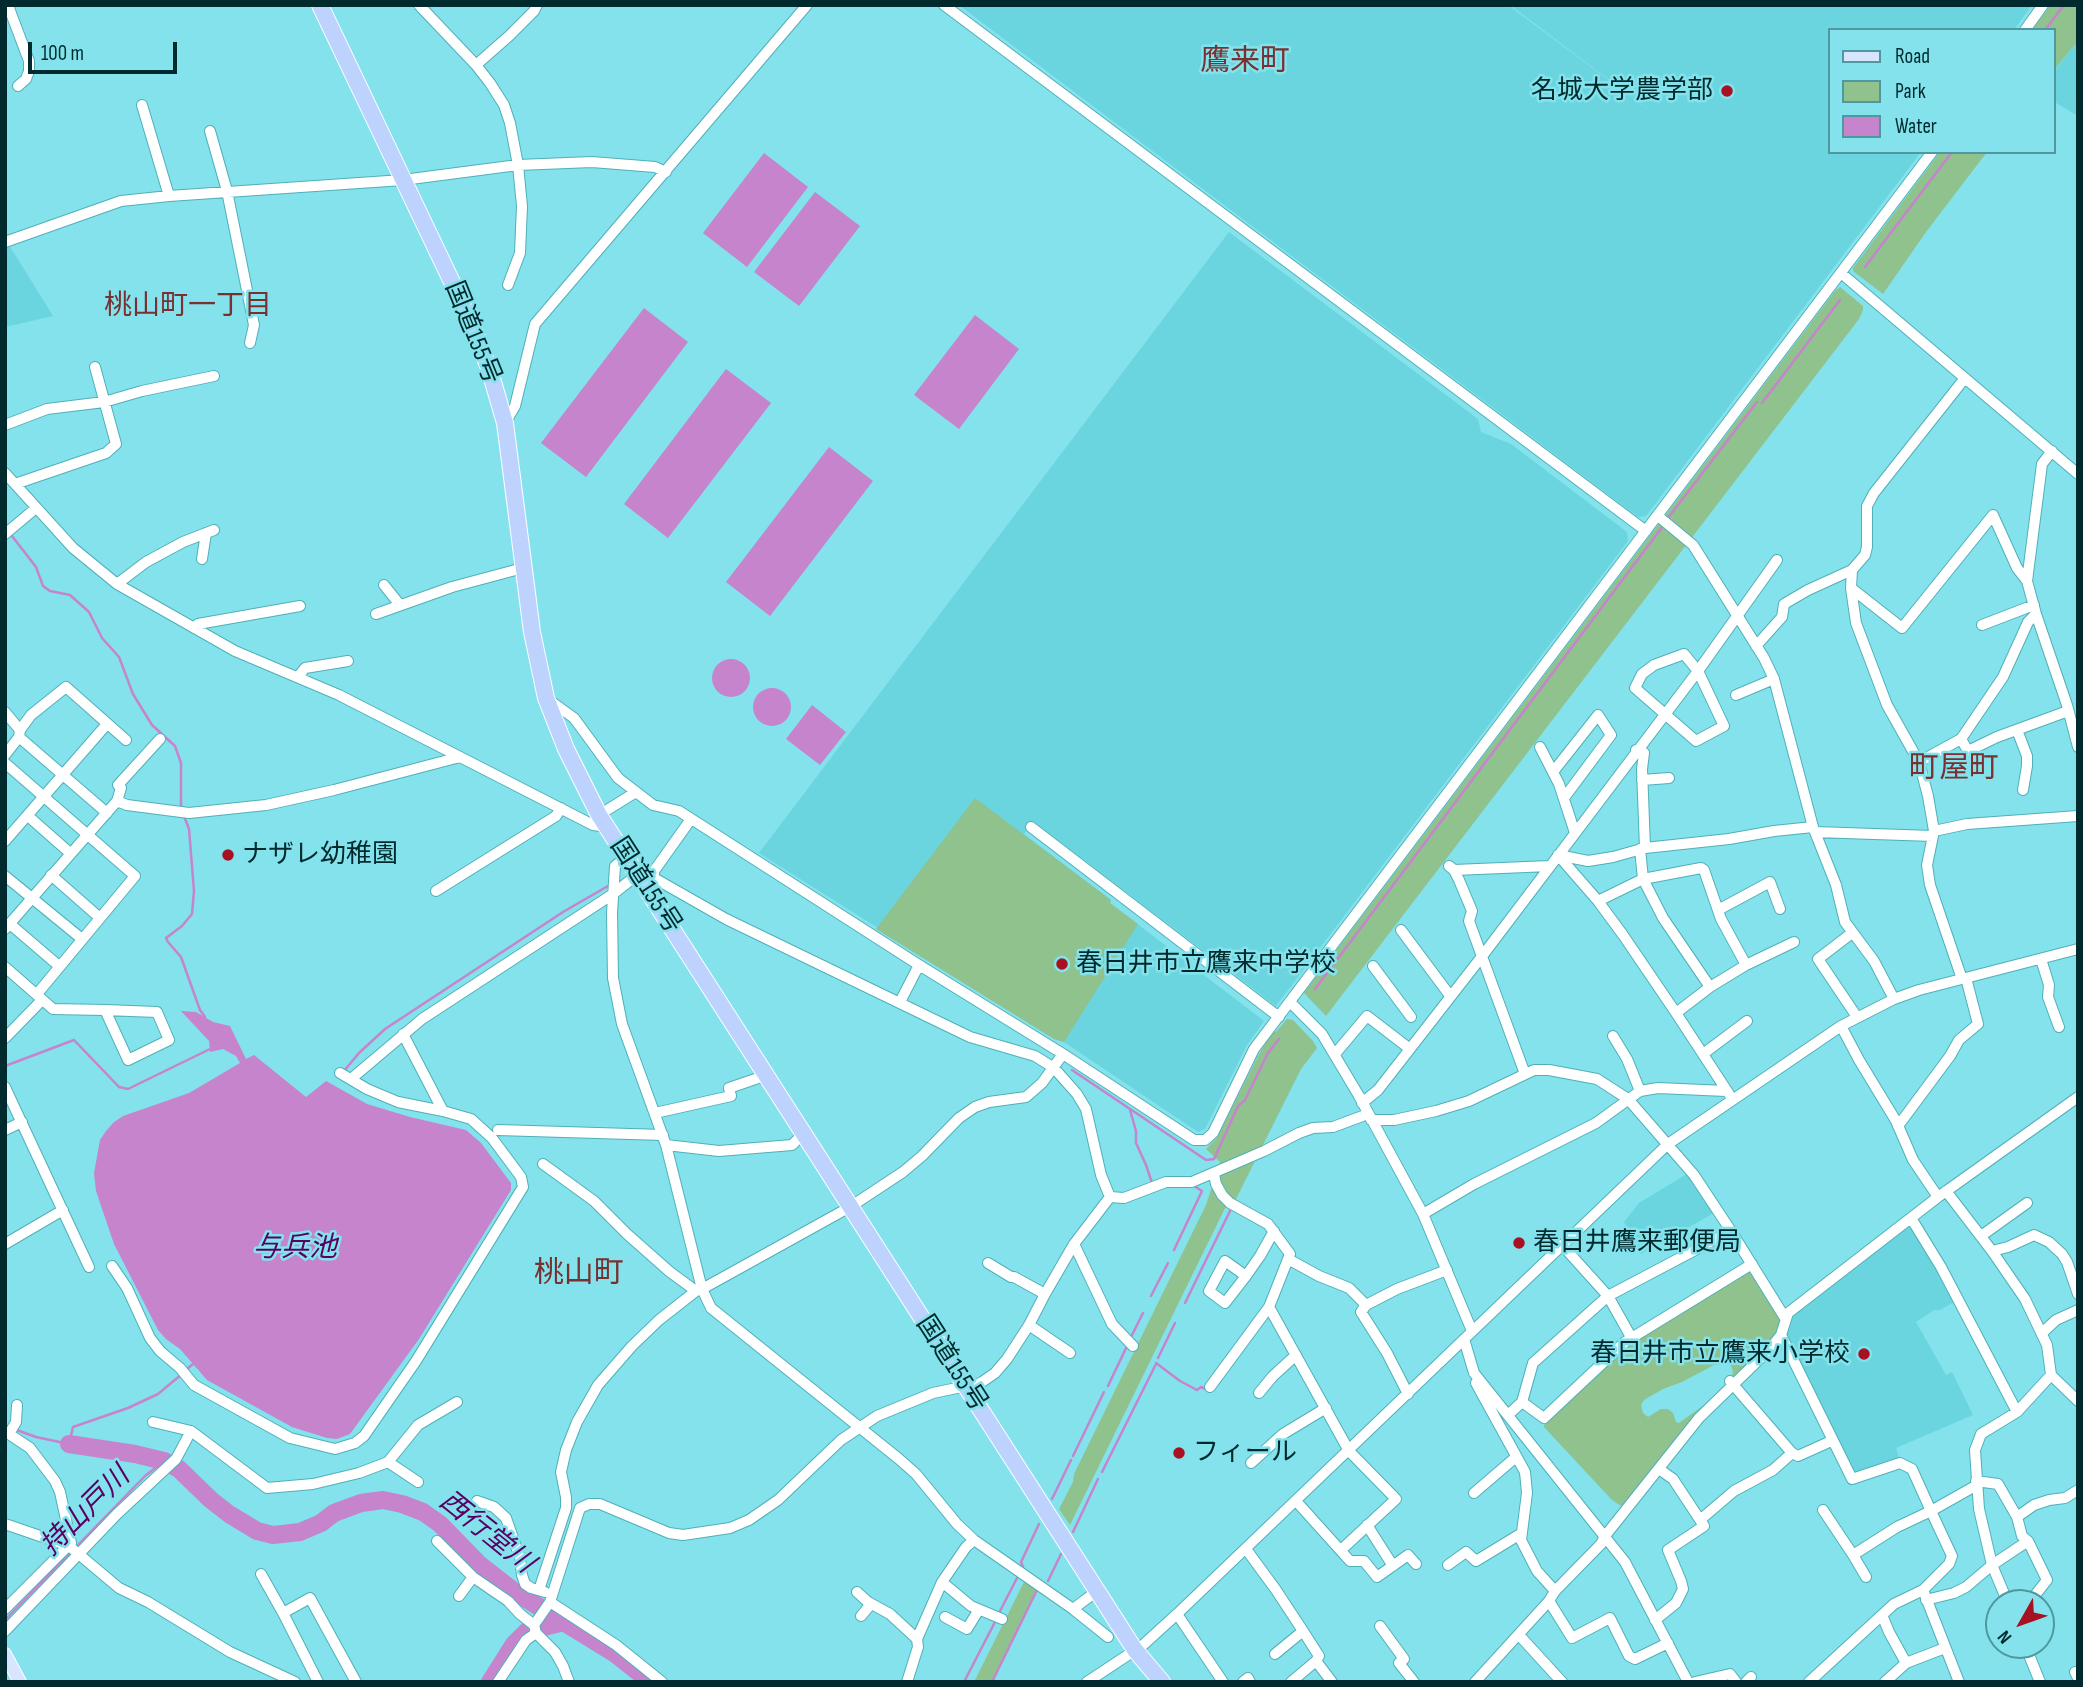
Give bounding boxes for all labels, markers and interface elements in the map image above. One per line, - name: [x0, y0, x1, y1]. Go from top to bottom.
- scale bar: [32, 28, 180, 72]
- legend: [1828, 28, 2055, 154]
- text: 100 m: [41, 41, 84, 66]
- district label: 鷹来町: [1200, 44, 1290, 80]
- text: Road: [1895, 44, 1930, 69]
- place label: 名城大学農学部: [1531, 75, 1713, 107]
- text: Park: [1895, 79, 1926, 104]
- marker: 名城大学農学部: [1719, 83, 1735, 99]
- text: Water: [1895, 114, 1937, 139]
- street label: 国道155号: [437, 277, 507, 389]
- district label: 桃山町一丁目: [104, 290, 272, 324]
- district label: 町屋町: [1909, 751, 1999, 787]
- street label: 国道155号: [603, 832, 687, 940]
- place label: ナザレ幼稚園: [242, 839, 398, 871]
- marker: ナザレ幼稚園: [220, 847, 236, 863]
- place label: 春日井市立鷹来中学校: [1076, 948, 1336, 980]
- marker: 春日井市立鷹来中学校: [1054, 956, 1070, 972]
- place label: 春日井鷹来郵便局: [1533, 1227, 1741, 1259]
- water label: 与兵池: [253, 1232, 337, 1266]
- marker: 春日井鷹来郵便局: [1511, 1235, 1527, 1251]
- district label: 桃山町: [534, 1256, 624, 1292]
- street label: 国道155号: [909, 1310, 993, 1418]
- place label: 春日井市立鷹来小学校: [1590, 1338, 1850, 1370]
- marker: 春日井市立鷹来小学校: [1856, 1346, 1872, 1362]
- place label: フィール: [1193, 1437, 1297, 1469]
- marker: フィール: [1171, 1445, 1187, 1461]
- water label: 持山戸川: [35, 1461, 137, 1563]
- water label: 西行堂川: [432, 1485, 540, 1581]
- north arrow: [1985, 1589, 2055, 1659]
- text: N: [1993, 1625, 2017, 1648]

